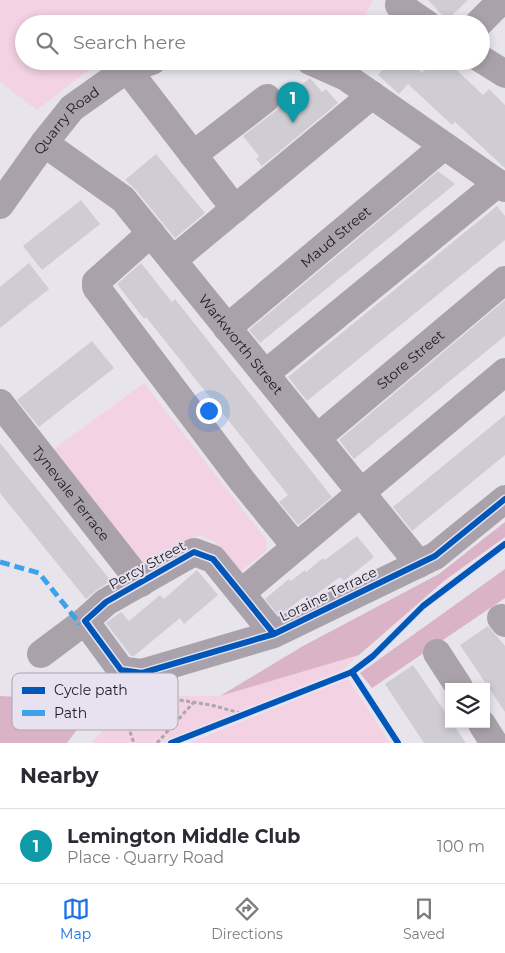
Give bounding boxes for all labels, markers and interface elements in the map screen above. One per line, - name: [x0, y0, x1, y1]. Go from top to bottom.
- search box: [15, 15, 490, 70]
- icon: search: [33, 29, 61, 57]
- text: Search here: [73, 31, 186, 54]
- pin: 1: [277, 82, 309, 123]
- street label: Quarry Road: [30, 83, 103, 158]
- street label: Maud Street: [297, 202, 375, 271]
- street label: Warkworth Street: [195, 290, 287, 399]
- street label: Store Street: [373, 326, 448, 393]
- your location: [196, 398, 222, 424]
- street label: Tynevale Terrace: [28, 442, 114, 545]
- street label: Percy Street: [105, 536, 189, 594]
- street label: Loraine Terrace: [276, 563, 380, 625]
- legend: [12, 673, 178, 730]
- text: Cycle path: [54, 681, 128, 699]
- map controls: [445, 683, 490, 728]
- button: layers: [445, 683, 490, 728]
- text: Path: [54, 704, 87, 722]
- text: Nearby: [20, 763, 99, 788]
- text: Lemington Middle Club: [67, 825, 300, 848]
- text: 1: [33, 837, 39, 856]
- text: 100 m: [437, 837, 485, 856]
- text: Place · Quarry Road: [67, 848, 224, 867]
- tab: Map: [60, 895, 91, 943]
- tab: Directions: [211, 895, 283, 943]
- tab: Saved: [403, 895, 445, 943]

